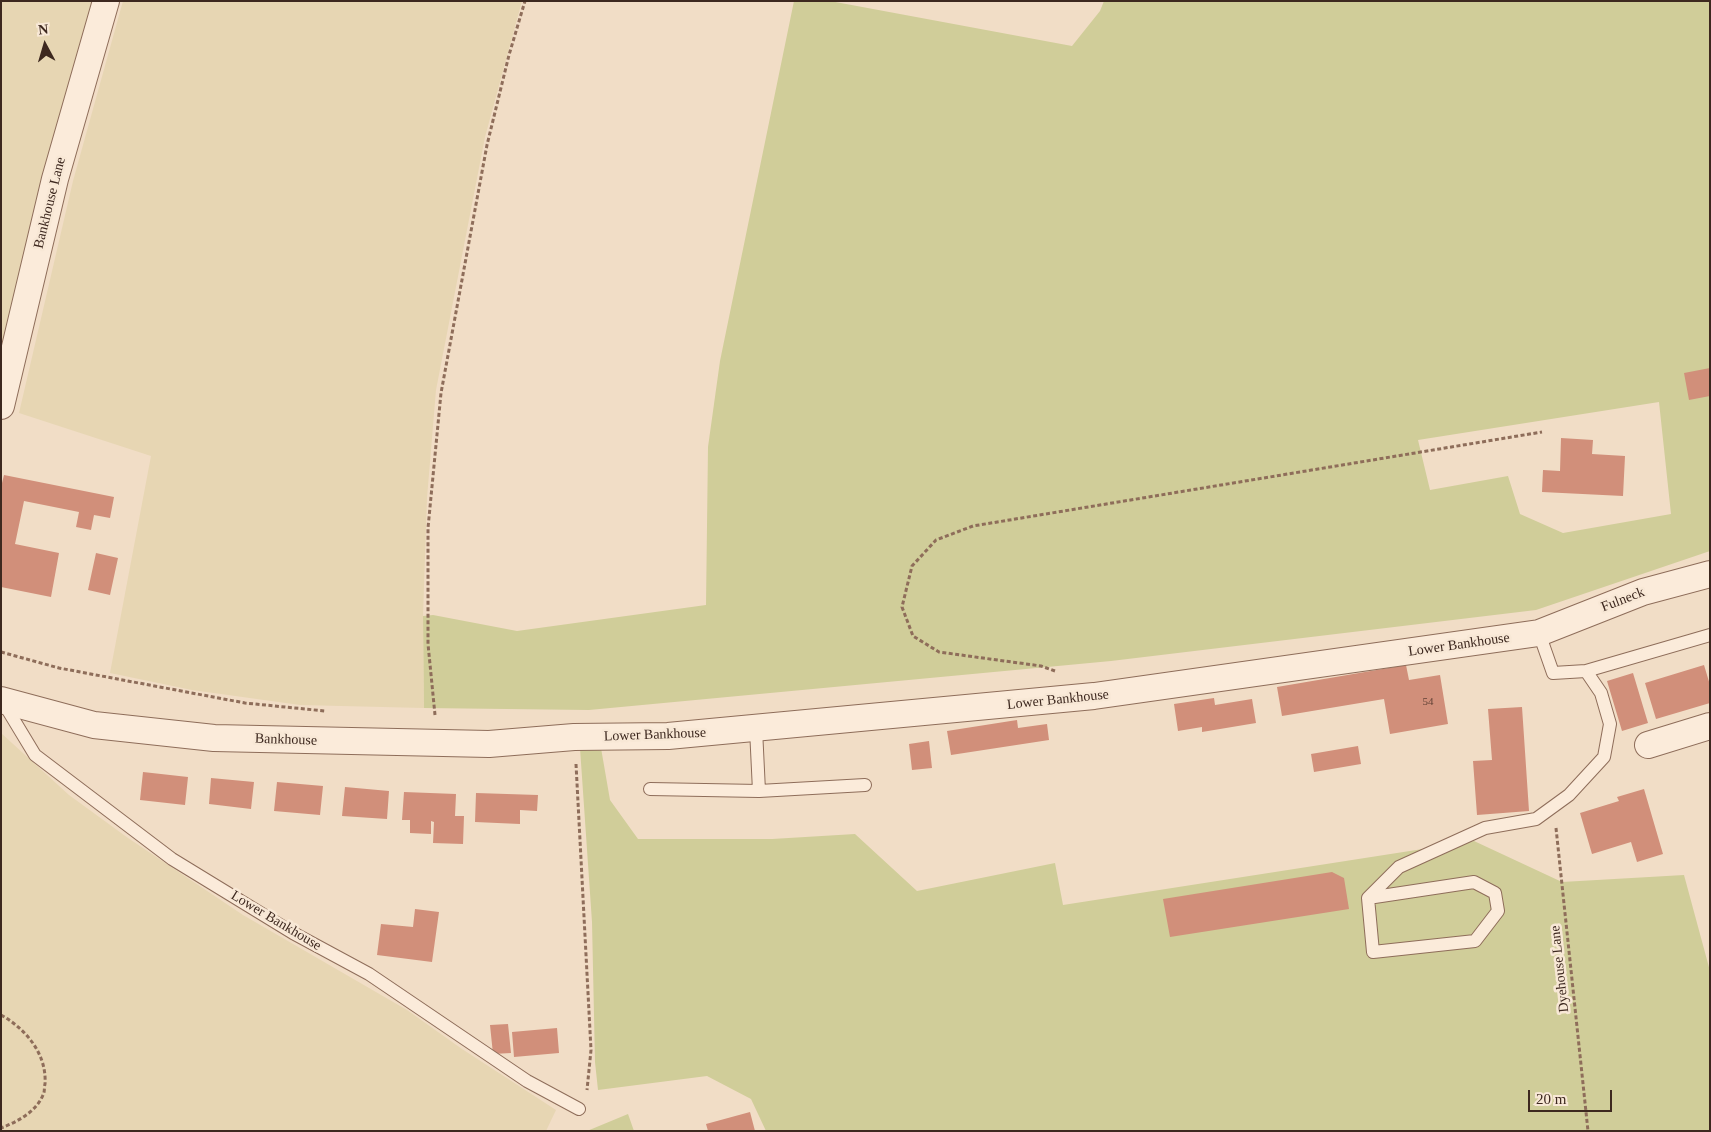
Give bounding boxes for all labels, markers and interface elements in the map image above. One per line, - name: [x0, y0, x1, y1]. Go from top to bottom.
- north arrow: [20, 20, 70, 70]
- text: N: [38, 22, 49, 38]
- street label: Bankhouse Lane: [31, 156, 69, 250]
- street label: Fulneck: [1599, 584, 1647, 616]
- street label: Lower Bankhouse: [1407, 630, 1511, 660]
- street label: Lower Bankhouse: [1006, 686, 1110, 714]
- house number: 54: [1422, 695, 1434, 709]
- street label: Lower Bankhouse: [604, 725, 706, 745]
- street label: Bankhouse: [255, 731, 317, 749]
- street label: Lower Bankhouse: [228, 887, 324, 955]
- street label: Dyehouse Lane: [1547, 925, 1573, 1013]
- scale bar: [1531, 1080, 1615, 1112]
- text: 20 m: [1536, 1091, 1566, 1107]

